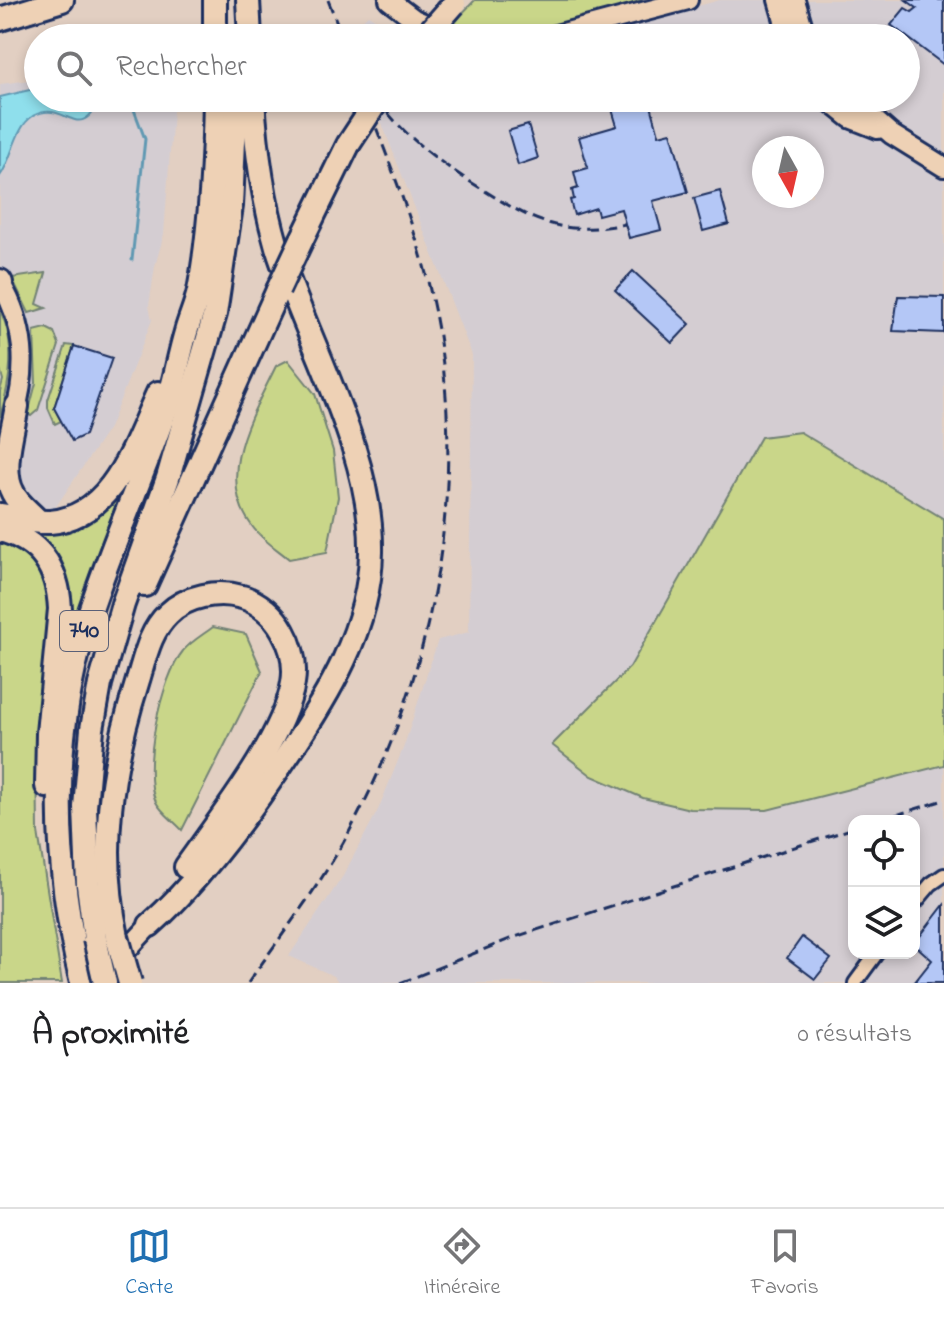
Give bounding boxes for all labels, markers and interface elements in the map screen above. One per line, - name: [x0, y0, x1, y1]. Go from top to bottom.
- search box: [24, 24, 920, 112]
- icon: search: [52, 46, 96, 90]
- text: Rechercher: [116, 46, 247, 90]
- north arrow: [752, 136, 824, 208]
- road number: 740: [60, 611, 108, 651]
- map controls: [848, 815, 920, 959]
- button: locate: [848, 815, 920, 887]
- button: layers: [848, 887, 920, 959]
- text: À proximité: [32, 1010, 189, 1060]
- text: 0 résultats: [797, 1016, 912, 1054]
- tab: Carte: [125, 1224, 173, 1304]
- tab: Itinéraire: [424, 1224, 500, 1304]
- tab: Favoris: [751, 1224, 819, 1304]

